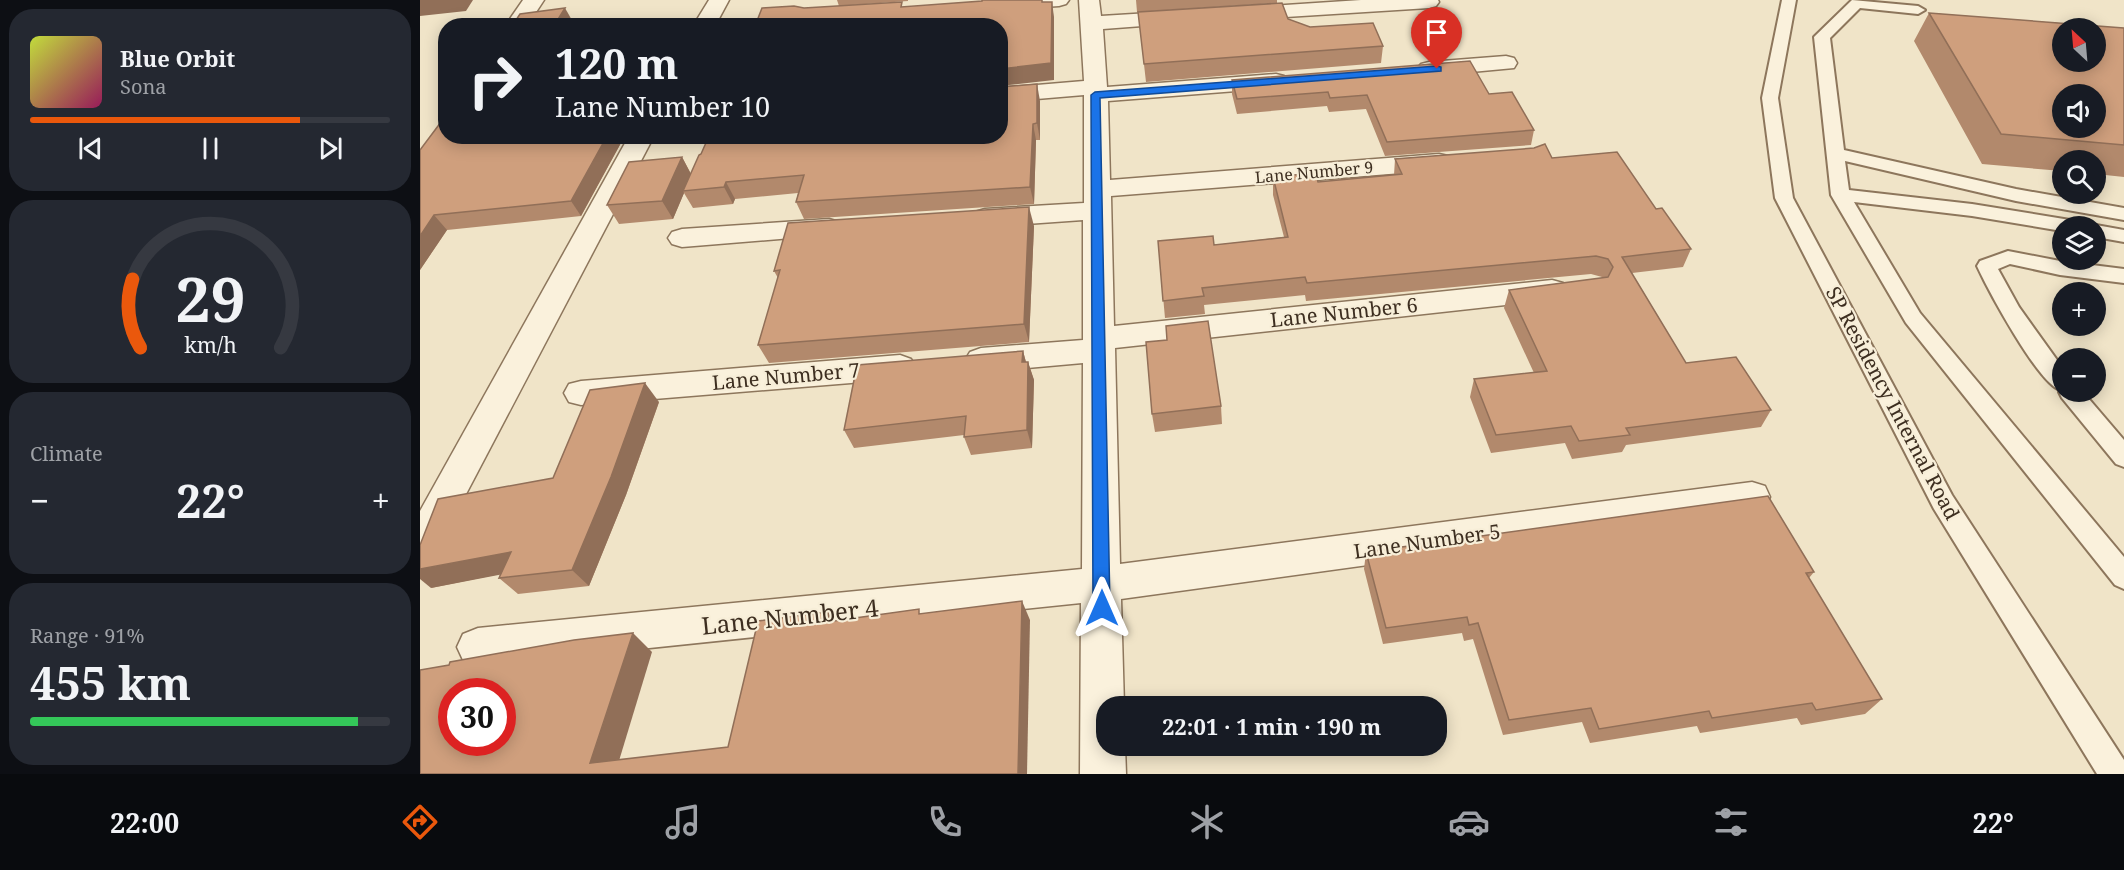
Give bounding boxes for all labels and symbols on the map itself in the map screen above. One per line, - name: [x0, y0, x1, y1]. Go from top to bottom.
- pin: [1411, 7, 1462, 69]
- north arrow: [2052, 18, 2106, 72]
- street label: Lane Number 9: [1254, 156, 1374, 188]
- street label: SP Residency Internal Road: [1820, 282, 1966, 524]
- street label: Lane Number 6: [1269, 291, 1419, 333]
- street label: Lane Number 7: [711, 356, 861, 396]
- street label: Lane Number 5: [1352, 517, 1502, 565]
- position arrow: [1070, 576, 1134, 640]
- street label: Lane Number 4: [700, 590, 881, 642]
- speed limit sign: 30: [438, 678, 516, 756]

